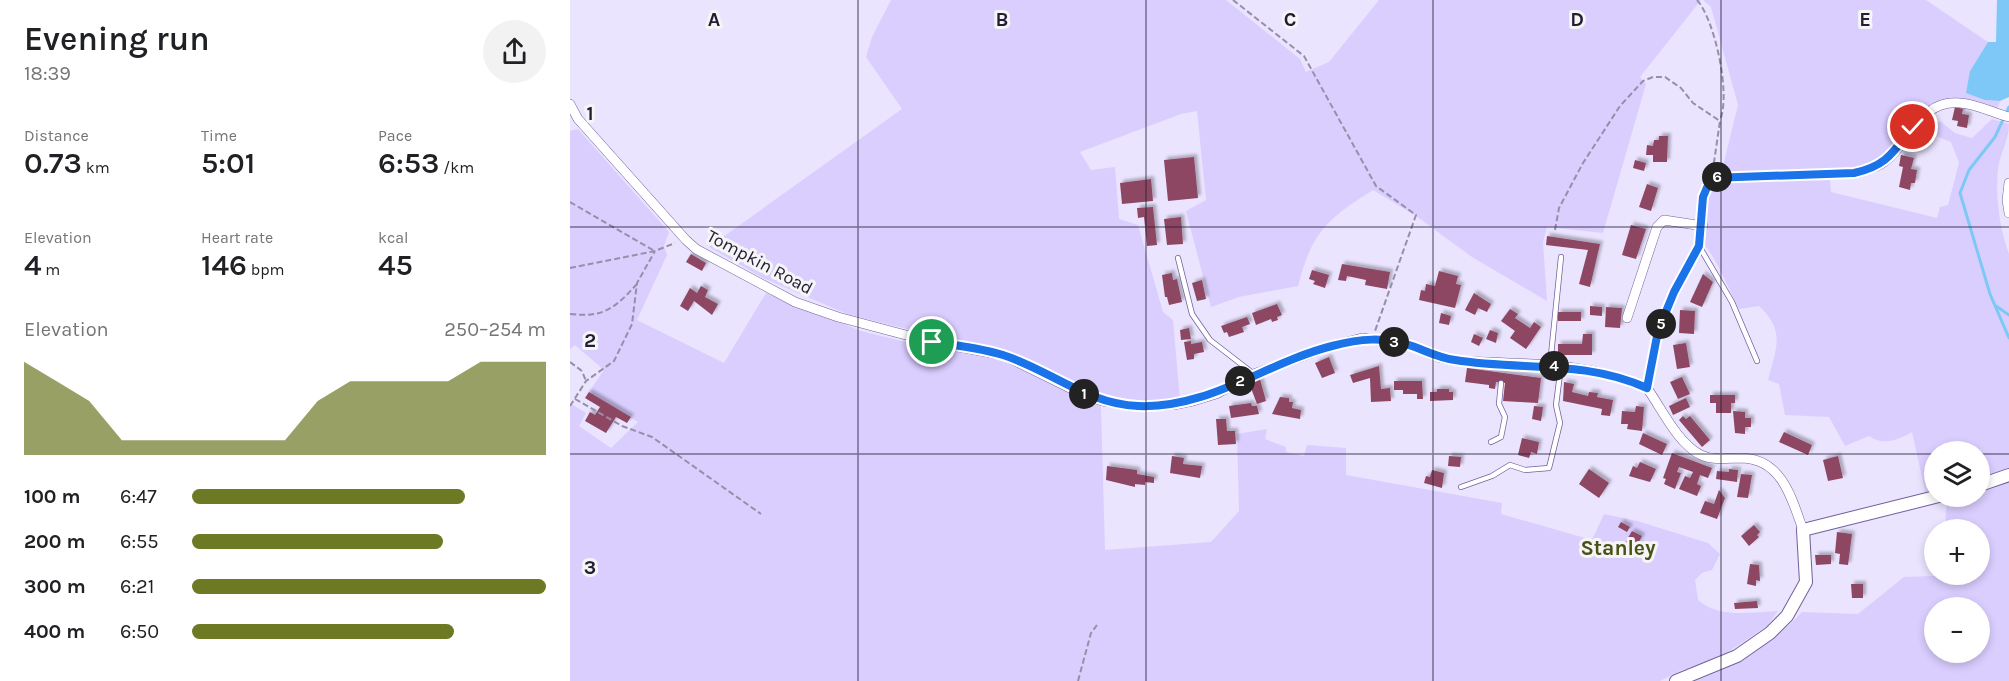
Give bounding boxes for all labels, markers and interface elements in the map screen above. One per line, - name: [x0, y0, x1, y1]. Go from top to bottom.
- text: A: [708, 8, 721, 31]
- text: B: [996, 8, 1008, 31]
- text: C: [1284, 8, 1296, 31]
- text: D: [1570, 8, 1584, 31]
- text: E: [1859, 8, 1871, 31]
- text: Evening run: [24, 20, 210, 58]
- button: share: [483, 20, 546, 83]
- text: 18:39: [24, 62, 71, 85]
- pin: [1887, 101, 1938, 152]
- text: 1: [586, 102, 594, 125]
- icon: check: [1896, 110, 1929, 143]
- text: Distance: [24, 126, 89, 145]
- text: Time: [201, 126, 237, 145]
- text: Pace: [378, 126, 412, 145]
- text: 0.73: [24, 145, 82, 181]
- text: 5:01: [201, 145, 255, 181]
- text: 6:53: [378, 145, 439, 181]
- text: km: [82, 158, 110, 177]
- text: /km: [439, 158, 474, 177]
- pin: 6: [1702, 162, 1732, 192]
- text: 6: [1712, 167, 1722, 186]
- street label: Tompkin Road: [703, 225, 817, 299]
- text: Elevation: [24, 228, 92, 247]
- text: Heart rate: [201, 228, 273, 247]
- text: kcal: [378, 228, 409, 247]
- text: 4: [24, 247, 42, 283]
- text: 146: [201, 247, 247, 283]
- text: 45: [378, 247, 413, 283]
- text: m: [42, 260, 60, 279]
- text: bpm: [247, 260, 285, 279]
- pin: 5: [1646, 309, 1676, 339]
- text: 5: [1656, 314, 1666, 333]
- pin: [906, 316, 957, 367]
- text: Elevation: [24, 318, 109, 341]
- text: 250–254 m: [444, 318, 546, 341]
- icon: arrive: [915, 325, 948, 358]
- pin: 3: [1379, 327, 1409, 357]
- text: 2: [584, 329, 596, 352]
- text: 3: [1389, 332, 1399, 351]
- pin: 4: [1539, 351, 1569, 381]
- text: 4: [1549, 356, 1559, 375]
- pin: 2: [1225, 366, 1255, 396]
- text: 2: [1235, 371, 1245, 390]
- pin: 1: [1069, 379, 1099, 409]
- text: 1: [1081, 384, 1087, 403]
- map controls: [1924, 441, 1990, 663]
- button: layers: [1924, 441, 1990, 507]
- text: 100 m: [24, 485, 80, 508]
- text: 6:47: [120, 485, 157, 508]
- button: +: [1924, 519, 1990, 585]
- text: 200 m: [24, 530, 85, 553]
- text: 6:55: [120, 530, 159, 553]
- district label: Stanley: [1580, 536, 1656, 560]
- text: 3: [584, 556, 596, 579]
- text: 300 m: [24, 575, 86, 598]
- text: 6:21: [120, 575, 154, 598]
- button: −: [1924, 597, 1990, 663]
- text: 400 m: [24, 620, 85, 643]
- text: 6:50: [120, 620, 159, 643]

